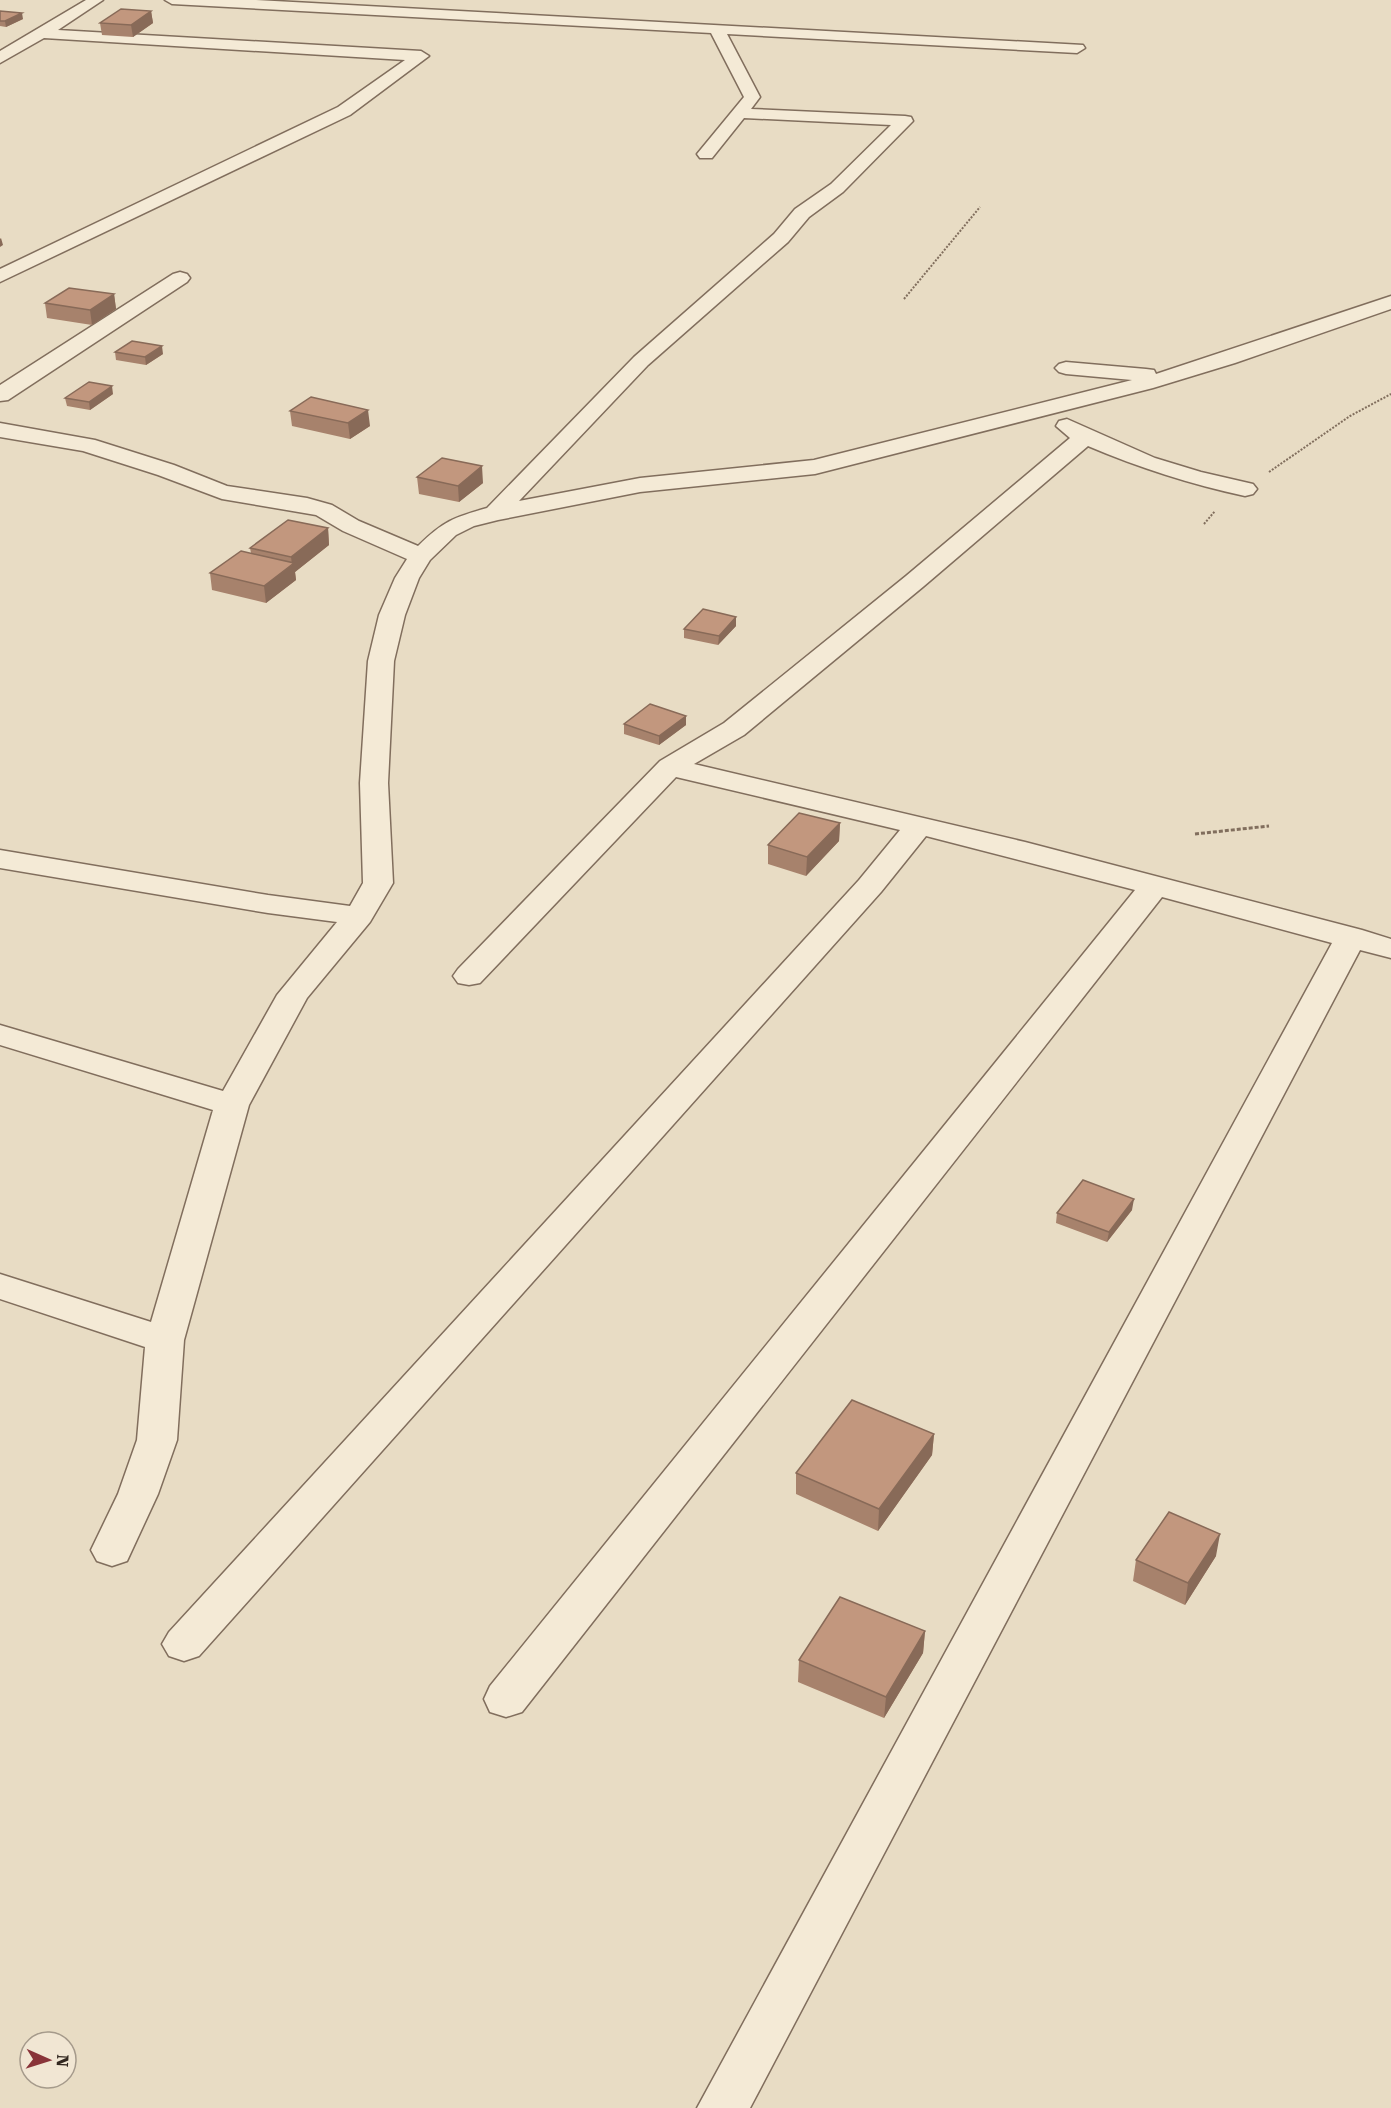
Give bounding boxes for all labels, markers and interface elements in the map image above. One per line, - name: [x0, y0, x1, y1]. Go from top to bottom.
- north arrow: [18, 2030, 78, 2090]
- text: N: [53, 2054, 72, 2067]

